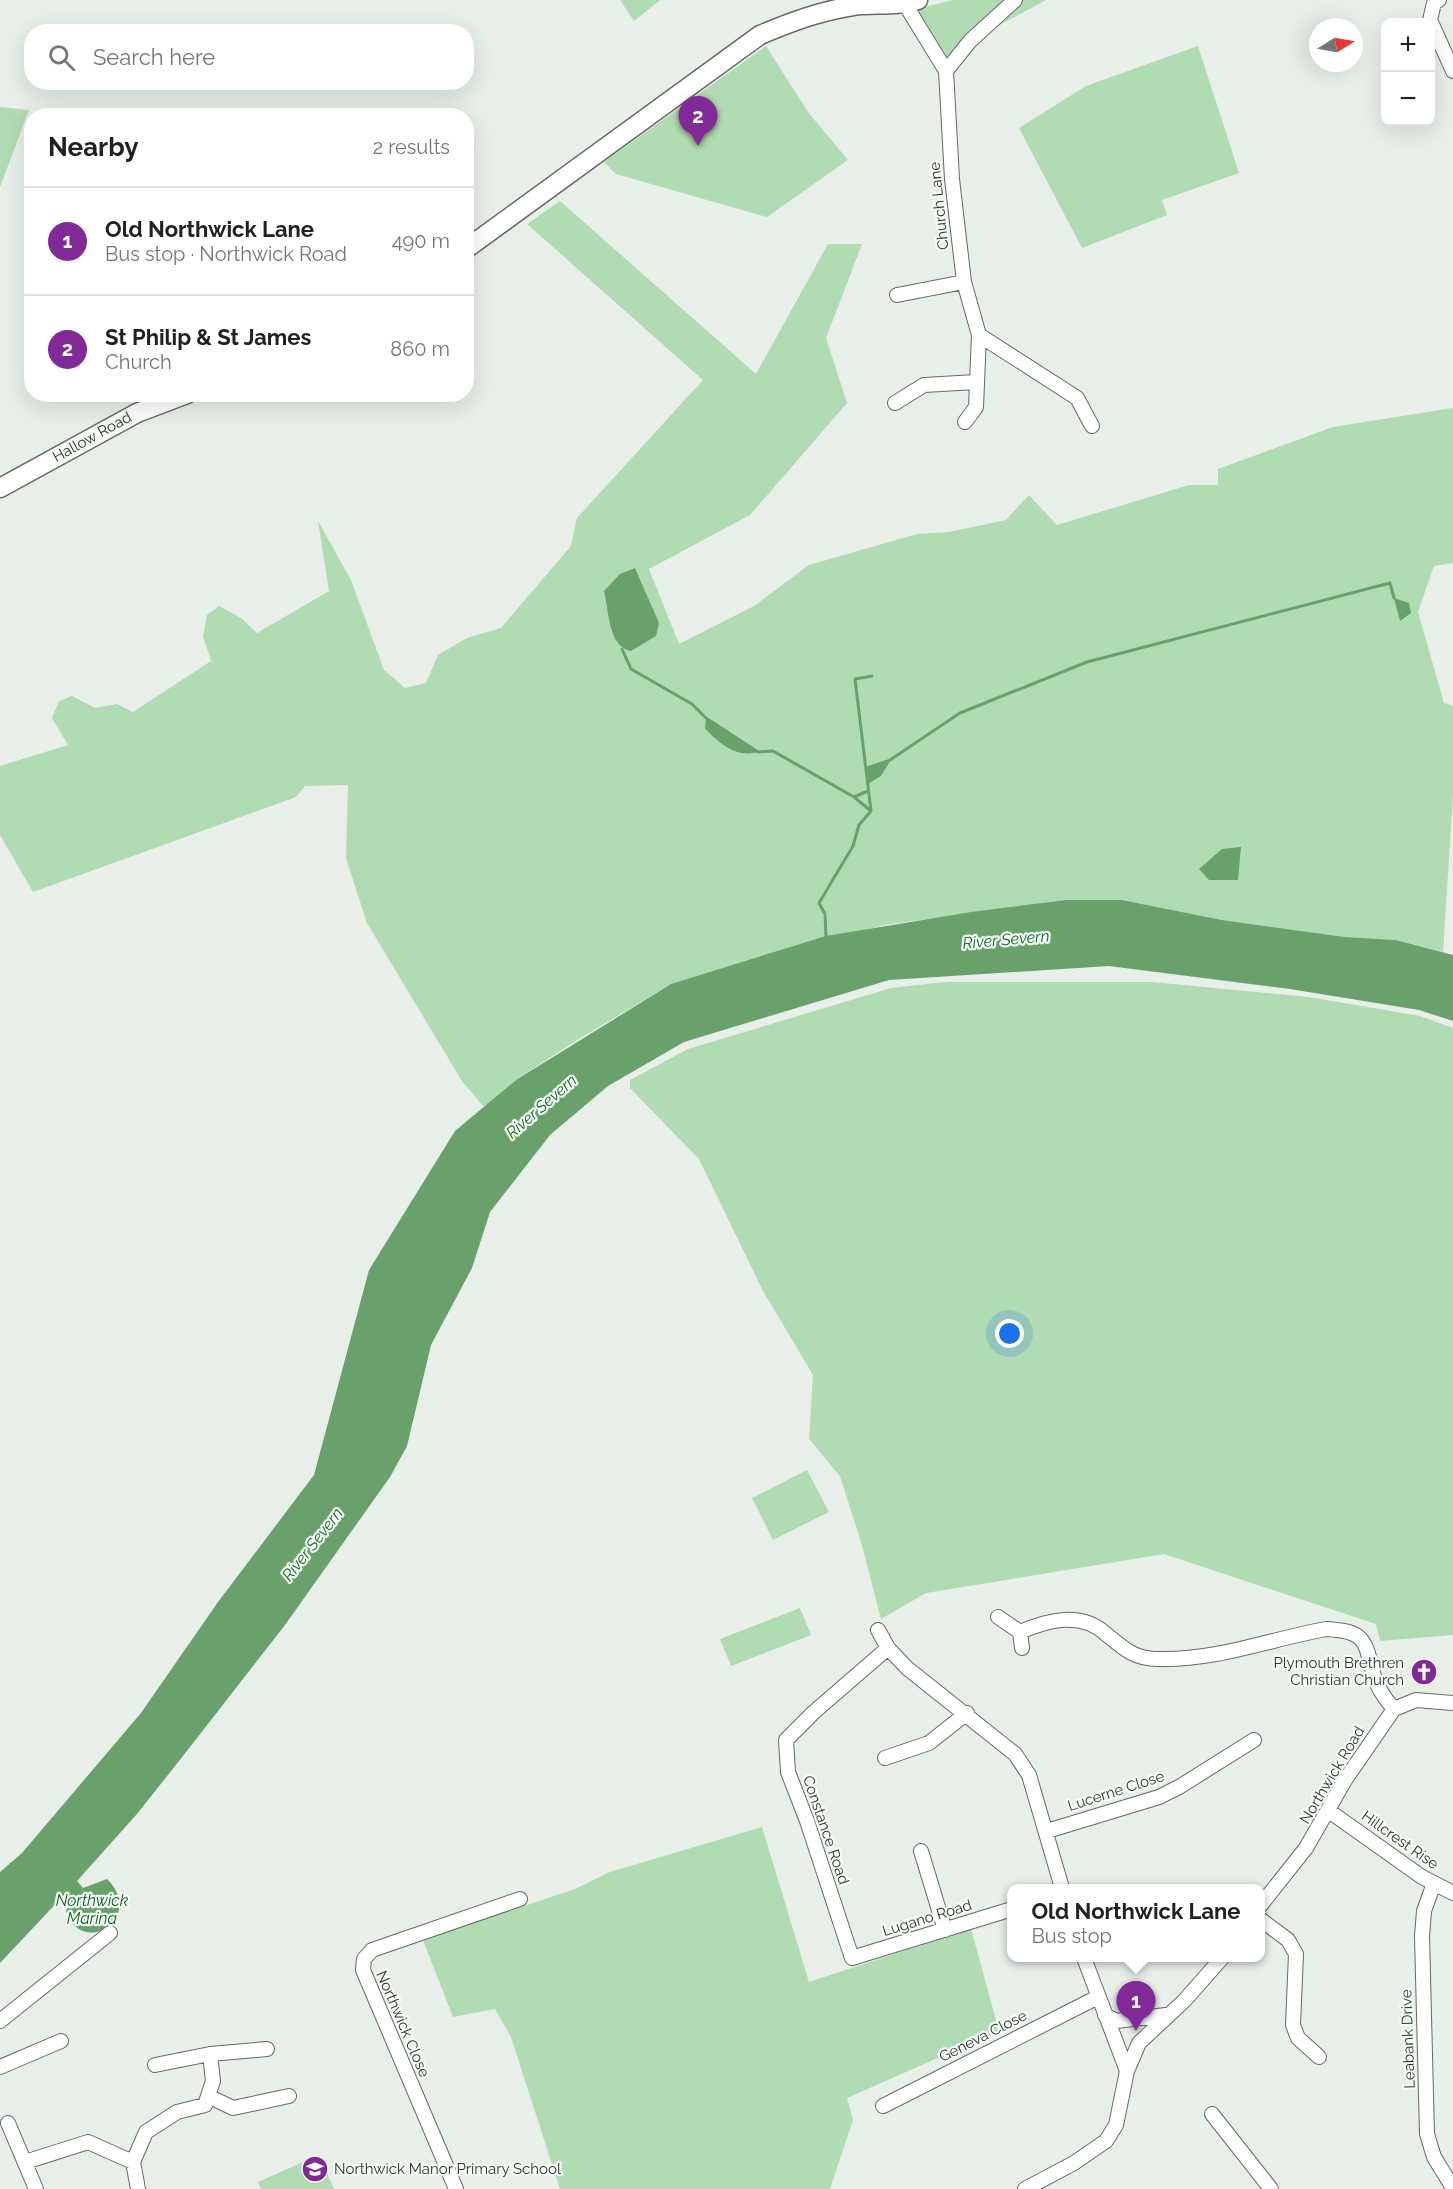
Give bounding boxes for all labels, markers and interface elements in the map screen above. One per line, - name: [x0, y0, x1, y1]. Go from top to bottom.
- north arrow: [1309, 18, 1363, 72]
- map controls: [1381, 18, 1435, 126]
- button: +: [1381, 18, 1435, 72]
- search box: [24, 24, 474, 90]
- icon: search: [45, 41, 78, 74]
- text: Search here: [93, 44, 215, 70]
- button: −: [1381, 72, 1435, 126]
- pin: 2: [678, 96, 718, 146]
- text: Nearby: [48, 132, 138, 162]
- text: 2 results: [373, 135, 450, 159]
- street label: Church Lane: [925, 161, 953, 251]
- text: Old Northwick Lane: [105, 216, 314, 242]
- text: 1: [63, 229, 72, 253]
- text: 490 m: [392, 229, 450, 253]
- text: Bus stop · Northwick Road: [105, 242, 347, 266]
- text: St Philip & St James: [105, 324, 311, 350]
- text: 2: [62, 337, 73, 361]
- text: 860 m: [390, 337, 450, 361]
- text: Church: [105, 350, 172, 374]
- street label: Hallow Road: [49, 408, 135, 466]
- water label: River Severn: [962, 926, 1050, 953]
- water label: River Severn: [502, 1071, 581, 1142]
- your location: [995, 1319, 1024, 1348]
- water label: River Severn: [278, 1504, 347, 1585]
- place label: Plymouth Brethren Christian Church: [1273, 1654, 1404, 1689]
- church icon: Plymouth Brethren Christian Church: [1409, 1657, 1439, 1687]
- street label: Northwick Road: [1296, 1723, 1368, 1827]
- street label: Lucerne Close: [1065, 1767, 1167, 1815]
- street label: Constance Road: [799, 1773, 853, 1887]
- street label: Hillcrest Rise: [1358, 1807, 1442, 1873]
- popup: [1007, 1884, 1265, 1962]
- water label: Northwick Marina: [56, 1891, 129, 1928]
- street label: Lugano Road: [880, 1896, 974, 1940]
- text: Old Northwick Lane: [1031, 1898, 1241, 1924]
- text: Bus stop: [1031, 1924, 1112, 1948]
- street label: Northwick Close: [372, 1968, 434, 2080]
- pin: 1: [1116, 1982, 1156, 2031]
- street label: Leabank Drive: [1397, 1989, 1419, 2089]
- street label: Geneva Close: [936, 2006, 1030, 2066]
- school or university icon: Northwick Manor Primary School: [300, 2154, 330, 2184]
- place label: Northwick Manor Primary School: [334, 2160, 562, 2178]

